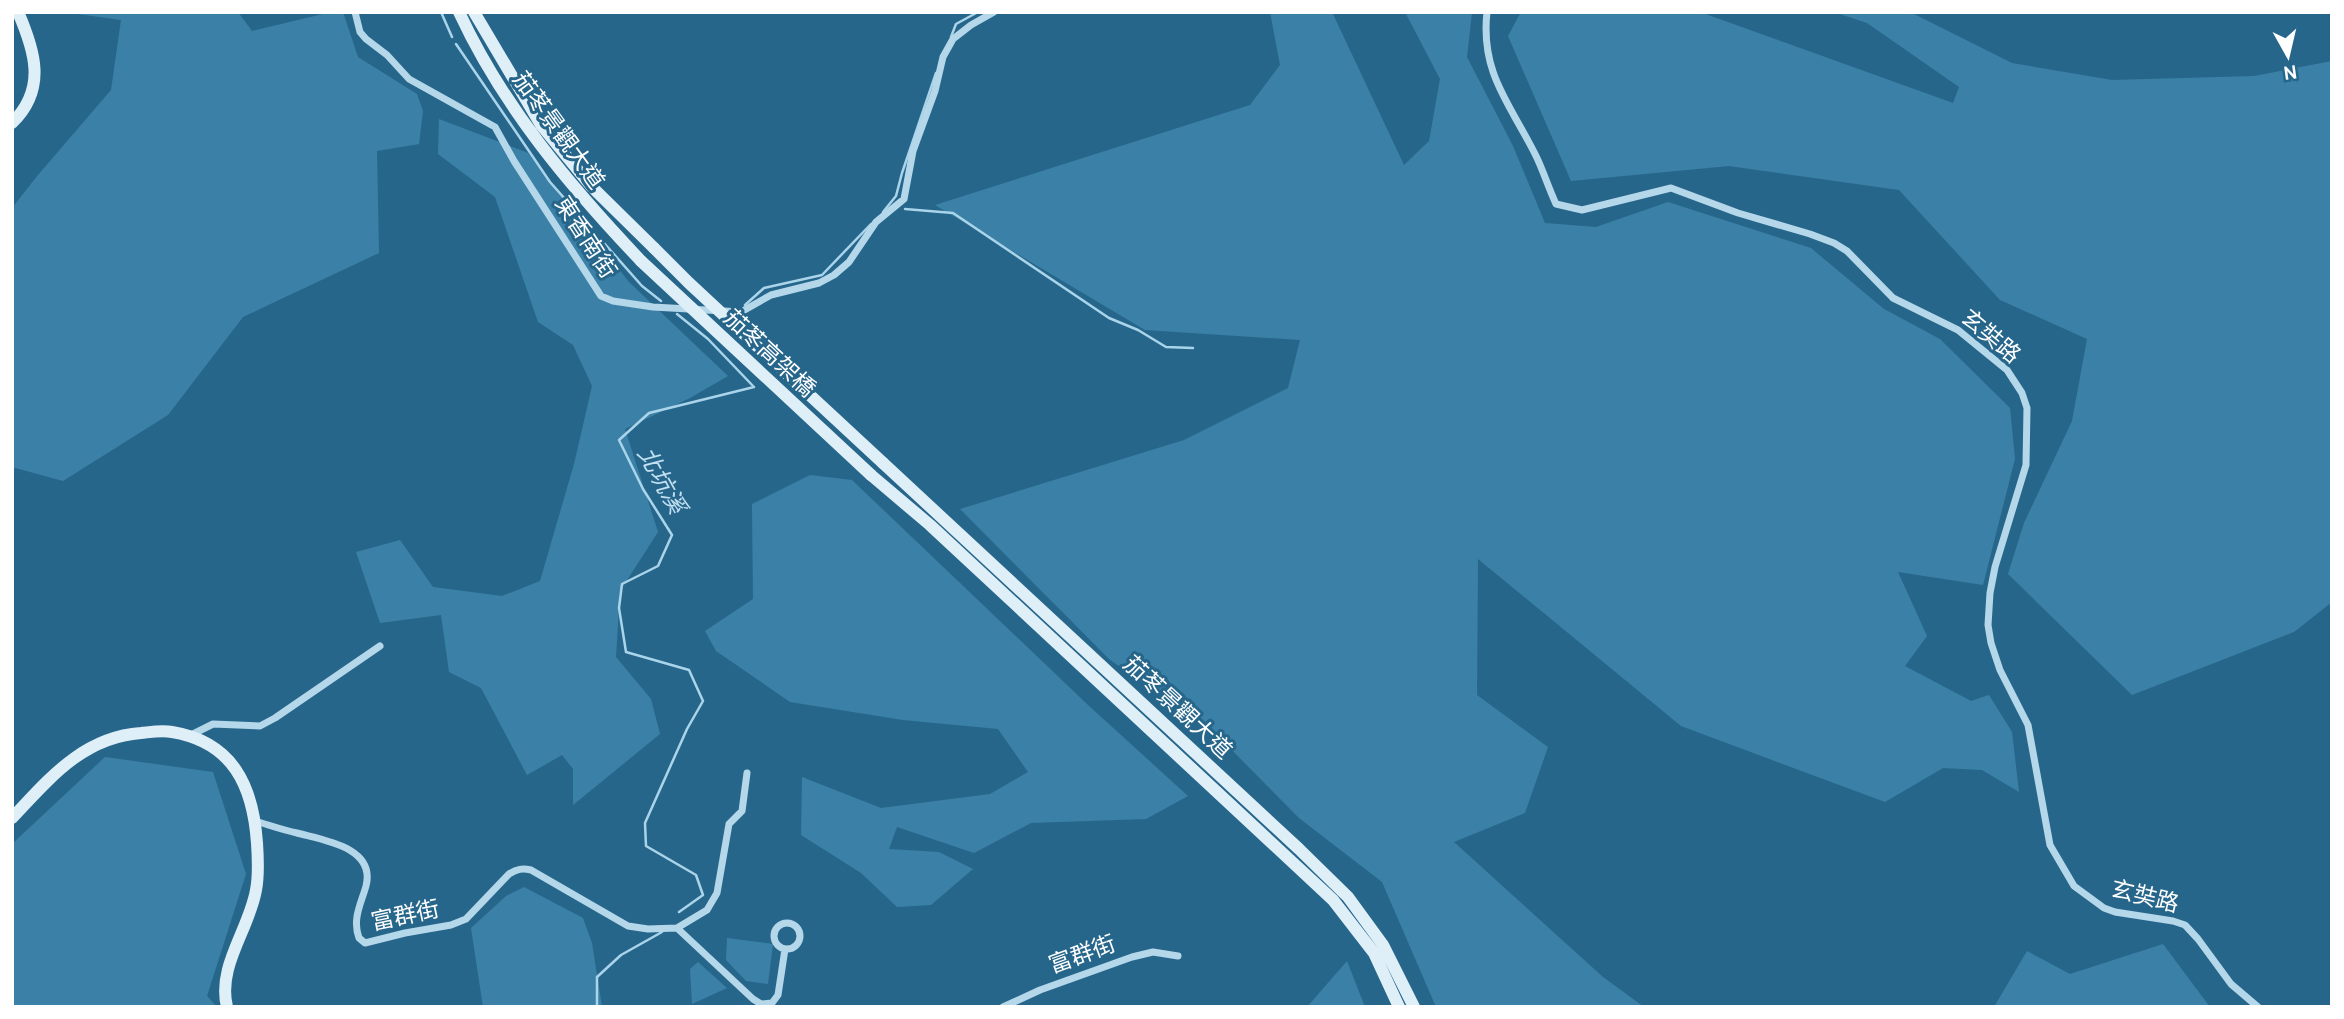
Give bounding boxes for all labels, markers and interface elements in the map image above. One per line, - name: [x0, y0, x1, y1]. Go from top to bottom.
- north arrow: [2253, 21, 2323, 91]
- text: N: [2282, 60, 2299, 85]
- street label: 茄苳景觀大道: [507, 66, 611, 194]
- street label: 東香南街: [549, 191, 623, 283]
- street label: 玄奘路: [1956, 303, 2026, 369]
- street label: 茄苳高架橋: [718, 304, 822, 402]
- water label: 北坑溪: [632, 441, 694, 521]
- street label: 茄苳景觀大道: [1118, 650, 1238, 764]
- street label: 玄奘路: [2108, 874, 2182, 918]
- street label: 富群街: [368, 894, 442, 936]
- street label: 富群街: [1045, 929, 1119, 979]

